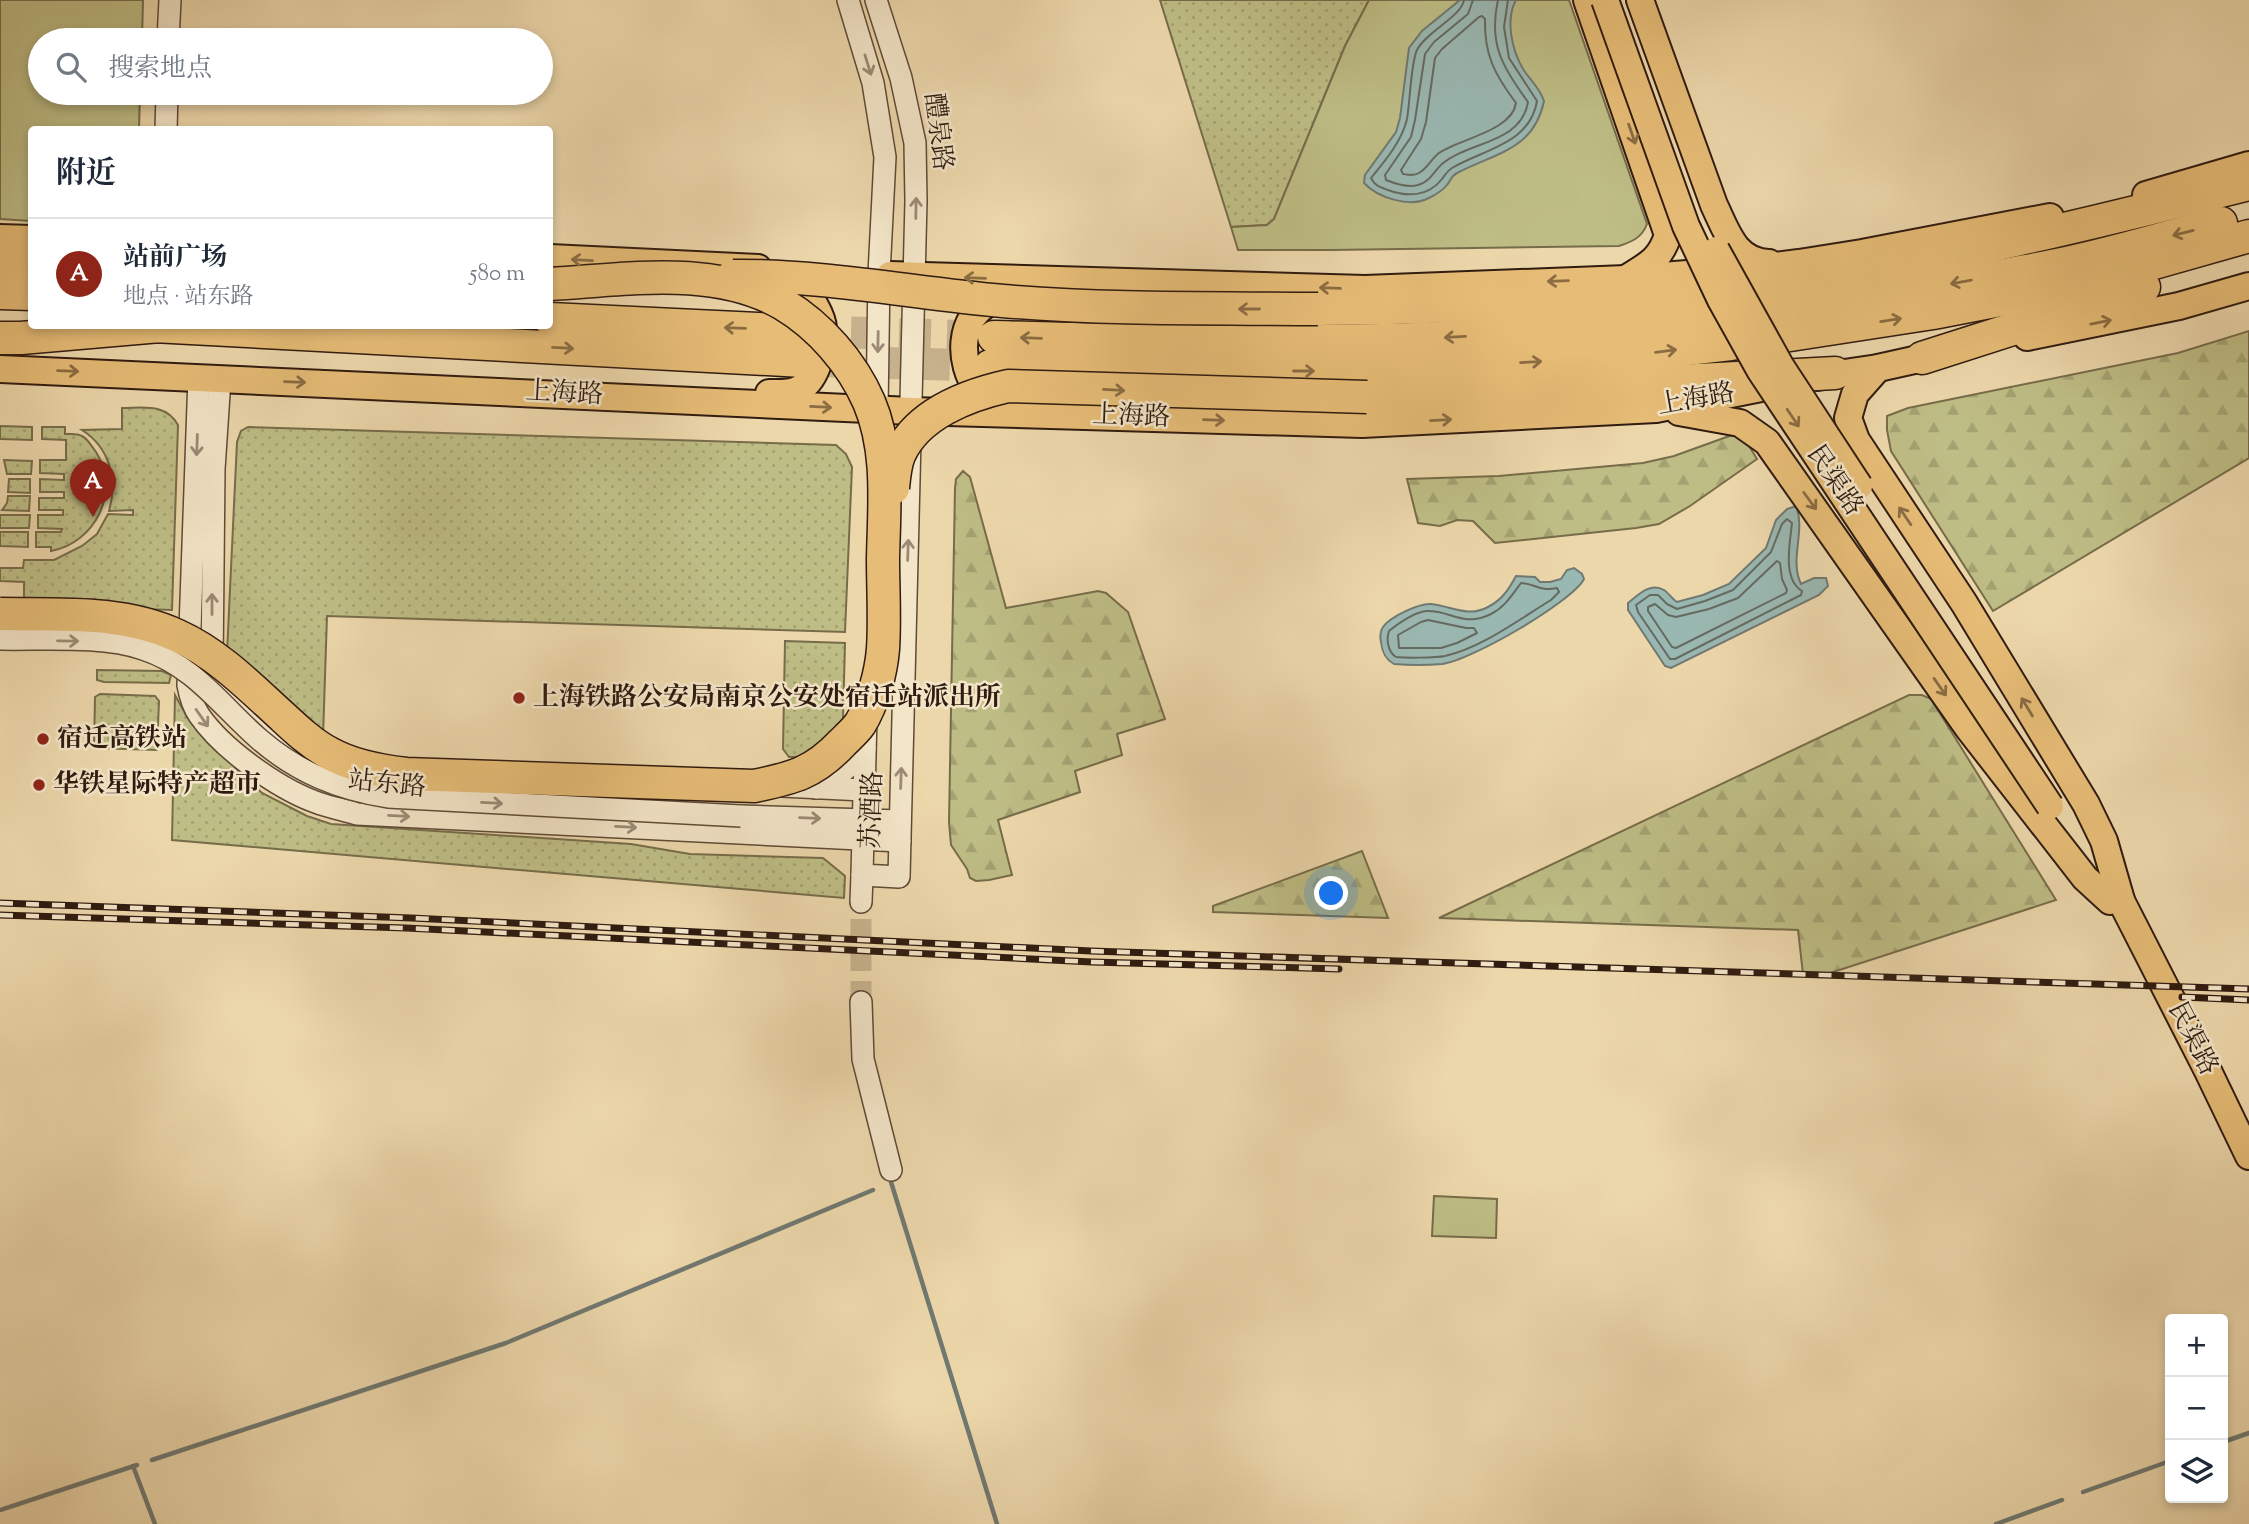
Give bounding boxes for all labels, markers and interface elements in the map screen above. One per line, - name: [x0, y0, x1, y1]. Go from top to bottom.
- search box: [28, 28, 553, 105]
- icon: search: [52, 48, 90, 86]
- text: 搜索地点: [108, 51, 212, 88]
- one-way arrow: [862, 54, 875, 76]
- street label: 醴泉路: [914, 91, 960, 173]
- one-way arrow: [1627, 123, 1639, 145]
- text: 附近: [56, 153, 116, 196]
- one-way arrow: [909, 196, 923, 219]
- one-way arrow: [2172, 227, 2195, 240]
- text: 站前广场: [123, 240, 227, 277]
- one-way arrow: [571, 253, 594, 266]
- text: A: [70, 258, 88, 291]
- text: 580 m: [470, 258, 525, 291]
- one-way arrow: [964, 271, 987, 285]
- one-way arrow: [1547, 275, 1570, 288]
- one-way arrow: [1950, 276, 1973, 290]
- text: 地点 · 站东路: [123, 281, 254, 314]
- one-way arrow: [1319, 281, 1342, 295]
- one-way arrow: [1238, 302, 1261, 315]
- one-way arrow: [1879, 313, 1902, 326]
- one-way arrow: [2089, 315, 2112, 329]
- one-way arrow: [724, 322, 747, 335]
- one-way arrow: [871, 330, 885, 353]
- one-way arrow: [1443, 330, 1466, 343]
- one-way arrow: [1020, 332, 1043, 345]
- one-way arrow: [552, 341, 575, 354]
- one-way arrow: [1654, 345, 1677, 358]
- one-way arrow: [1519, 356, 1542, 369]
- one-way arrow: [1292, 364, 1315, 378]
- one-way arrow: [56, 365, 79, 378]
- street label: 上海路: [524, 373, 604, 415]
- street label: 上海路: [1654, 375, 1738, 425]
- one-way arrow: [284, 376, 307, 389]
- one-way arrow: [1103, 383, 1126, 396]
- street label: 上海路: [1091, 397, 1171, 437]
- one-way arrow: [810, 400, 833, 413]
- one-way arrow: [1786, 408, 1800, 428]
- one-way arrow: [1202, 413, 1225, 427]
- one-way arrow: [1429, 413, 1452, 426]
- one-way arrow: [191, 433, 204, 456]
- street label: 民渠路: [1797, 438, 1871, 524]
- pin: A: [70, 459, 116, 517]
- one-way arrow: [1802, 491, 1817, 510]
- one-way arrow: [1898, 506, 1912, 526]
- one-way arrow: [901, 539, 914, 562]
- one-way arrow: [205, 593, 219, 616]
- one-way arrow: [56, 634, 79, 647]
- one-way arrow: [1933, 677, 1947, 696]
- place label: 上海铁路公安局南京公安处宿迁站派出所: [533, 680, 1001, 717]
- marker: 上海铁路公安局南京公安处宿迁站派出所: [511, 690, 527, 706]
- one-way arrow: [2020, 698, 2034, 718]
- one-way arrow: [195, 708, 209, 727]
- place label: 宿迁高铁站: [57, 721, 187, 758]
- marker: 宿迁高铁站: [35, 731, 51, 747]
- street label: 站东路: [346, 763, 428, 807]
- one-way arrow: [895, 766, 908, 789]
- place label: 华铁星际特产超市: [53, 767, 261, 804]
- street label: 苏酒路: [853, 770, 893, 850]
- marker: 华铁星际特产超市: [31, 777, 47, 793]
- one-way arrow: [480, 796, 503, 809]
- one-way arrow: [387, 809, 410, 822]
- one-way arrow: [798, 812, 821, 825]
- one-way arrow: [614, 821, 637, 834]
- your location: [1314, 876, 1348, 910]
- street label: 民渠路: [2158, 996, 2226, 1082]
- map controls: [2165, 1314, 2228, 1503]
- button: +: [2165, 1314, 2228, 1377]
- button: −: [2165, 1377, 2228, 1440]
- button: layers: [2165, 1440, 2228, 1503]

